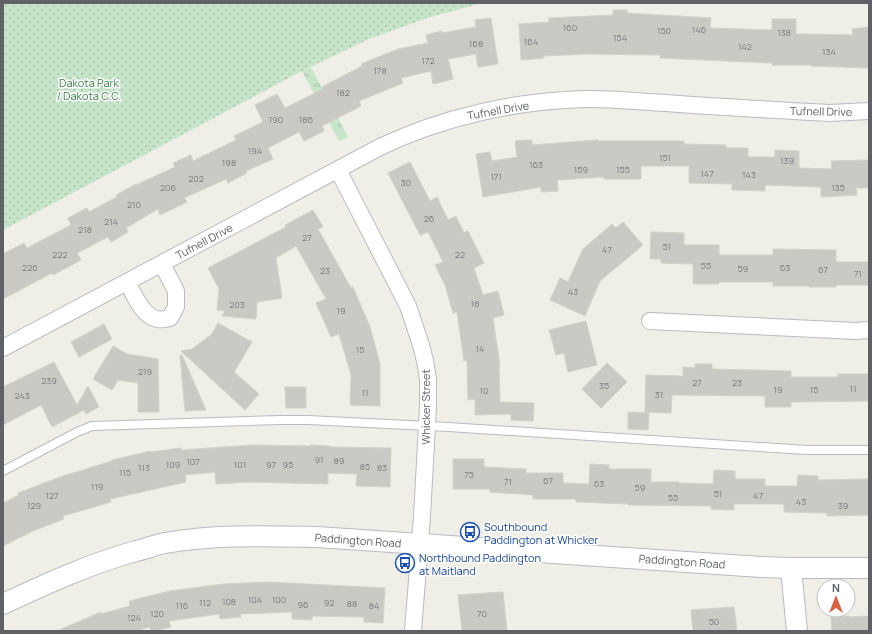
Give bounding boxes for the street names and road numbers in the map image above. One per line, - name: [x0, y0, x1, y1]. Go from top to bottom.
- street label: Tufnell Drive: [466, 97, 531, 123]
- street label: Tufnell Drive: [790, 103, 853, 119]
- street label: Tufnell Drive: [173, 219, 236, 262]
- street label: Whicker Street: [418, 369, 433, 445]
- street label: Paddington Road: [314, 529, 402, 551]
- street label: Paddington Road: [638, 550, 726, 572]

